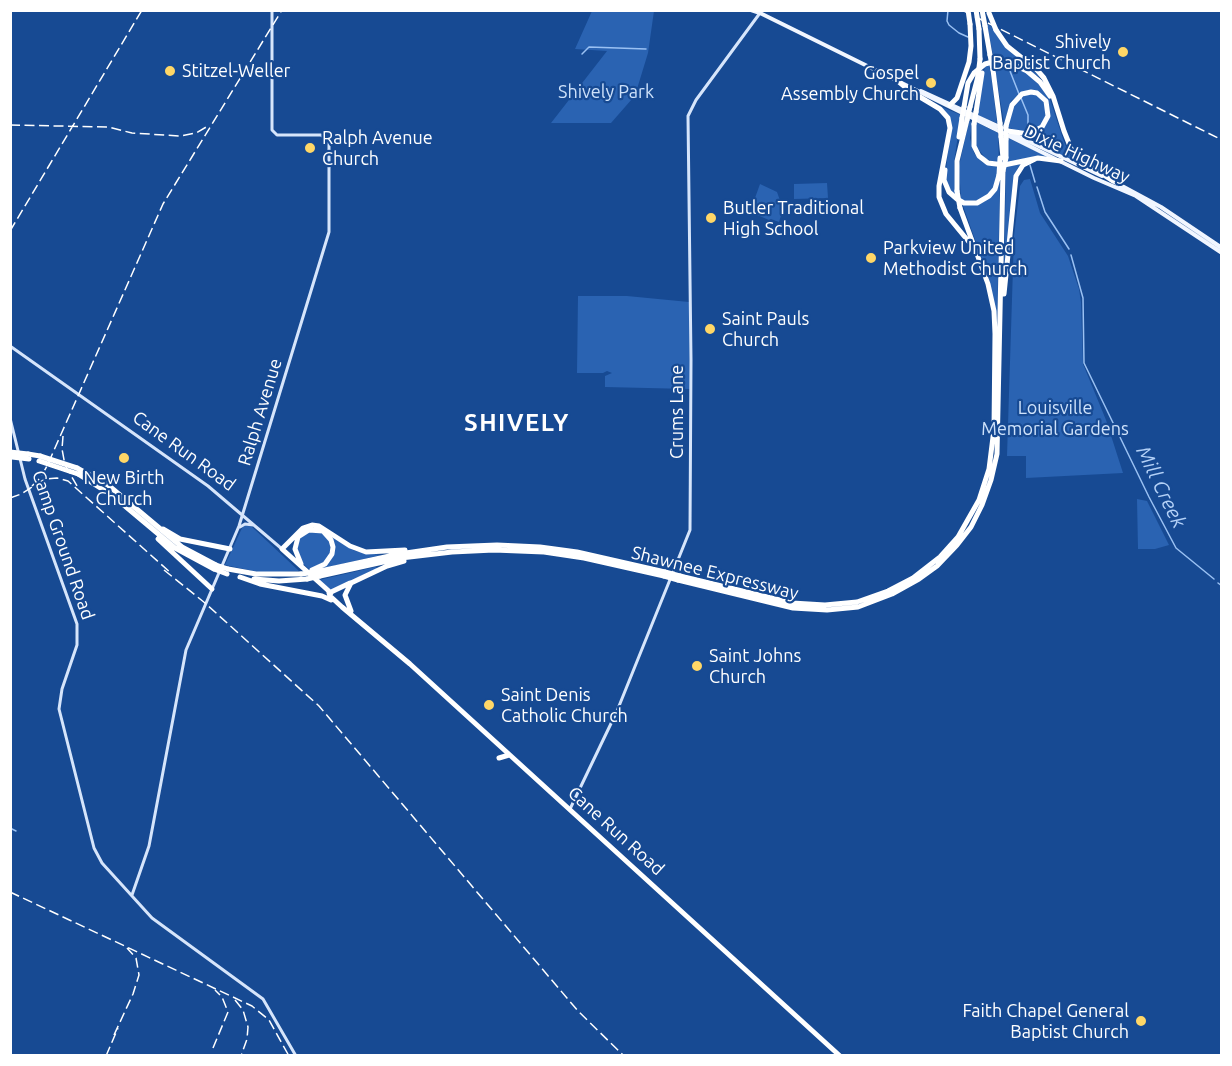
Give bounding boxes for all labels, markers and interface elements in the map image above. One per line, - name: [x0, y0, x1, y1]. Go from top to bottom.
- place label: Shively Baptist Church: [992, 31, 1111, 74]
- marker: Shively Baptist Church: [1116, 45, 1130, 59]
- place label: Stitzel-Weller: [182, 60, 290, 82]
- place label: Gospel Assembly Church: [781, 62, 919, 104]
- marker: Stitzel-Weller: [163, 64, 177, 78]
- marker: Gospel Assembly Church: [924, 76, 938, 90]
- park label: Shively Park: [558, 81, 654, 103]
- street label: Dixie Highway: [1021, 120, 1133, 188]
- place label: Ralph Avenue Church: [322, 127, 433, 170]
- marker: Ralph Avenue Church: [303, 141, 317, 155]
- place label: Butler Traditional High School: [723, 197, 864, 240]
- marker: Butler Traditional High School: [704, 211, 718, 225]
- place label: Parkview United Methodist Church: [883, 237, 1027, 280]
- marker: Parkview United Methodist Church: [864, 251, 878, 265]
- place label: Saint Pauls Church: [722, 308, 809, 350]
- marker: Saint Pauls Church: [703, 322, 717, 336]
- street label: Ralph Avenue: [233, 356, 287, 468]
- street label: Crums Lane: [666, 365, 688, 459]
- park label: Louisville Memorial Gardens: [981, 397, 1129, 440]
- street label: Cane Run Road: [128, 406, 240, 496]
- district label: SHIVELY: [464, 409, 570, 437]
- water label: Mill Creek: [1131, 442, 1191, 532]
- marker: New Birth Church: [117, 451, 131, 465]
- place label: New Birth Church: [84, 467, 164, 510]
- street label: Camp Ground Road: [27, 468, 99, 622]
- street label: Shawnee Expressway: [629, 542, 801, 604]
- place label: Saint Johns Church: [709, 645, 801, 688]
- marker: Saint Johns Church: [690, 659, 704, 673]
- place label: Saint Denis Catholic Church: [501, 684, 628, 726]
- marker: Saint Denis Catholic Church: [482, 698, 496, 712]
- street label: Cane Run Road: [563, 782, 669, 880]
- place label: Faith Chapel General Baptist Church: [962, 1000, 1129, 1042]
- marker: Faith Chapel General Baptist Church: [1134, 1014, 1148, 1028]

